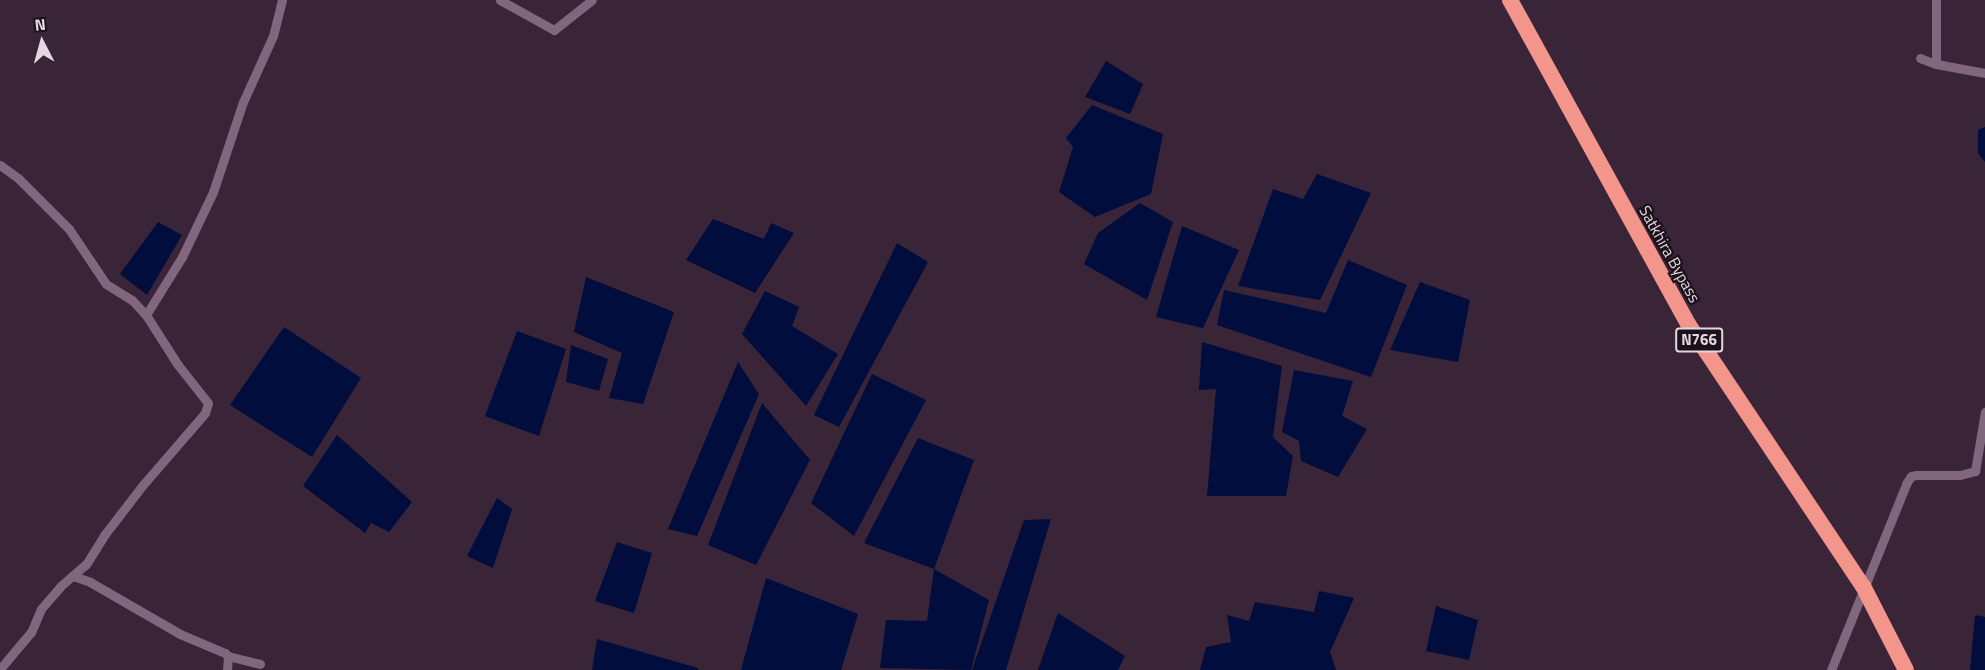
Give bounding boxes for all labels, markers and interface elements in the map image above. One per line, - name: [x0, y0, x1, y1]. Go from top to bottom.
- north arrow: [12, 12, 72, 72]
- text: N: [33, 12, 47, 37]
- street label: Satkhira Bypass: [1635, 202, 1705, 306]
- road number: N766: [1675, 328, 1723, 352]

